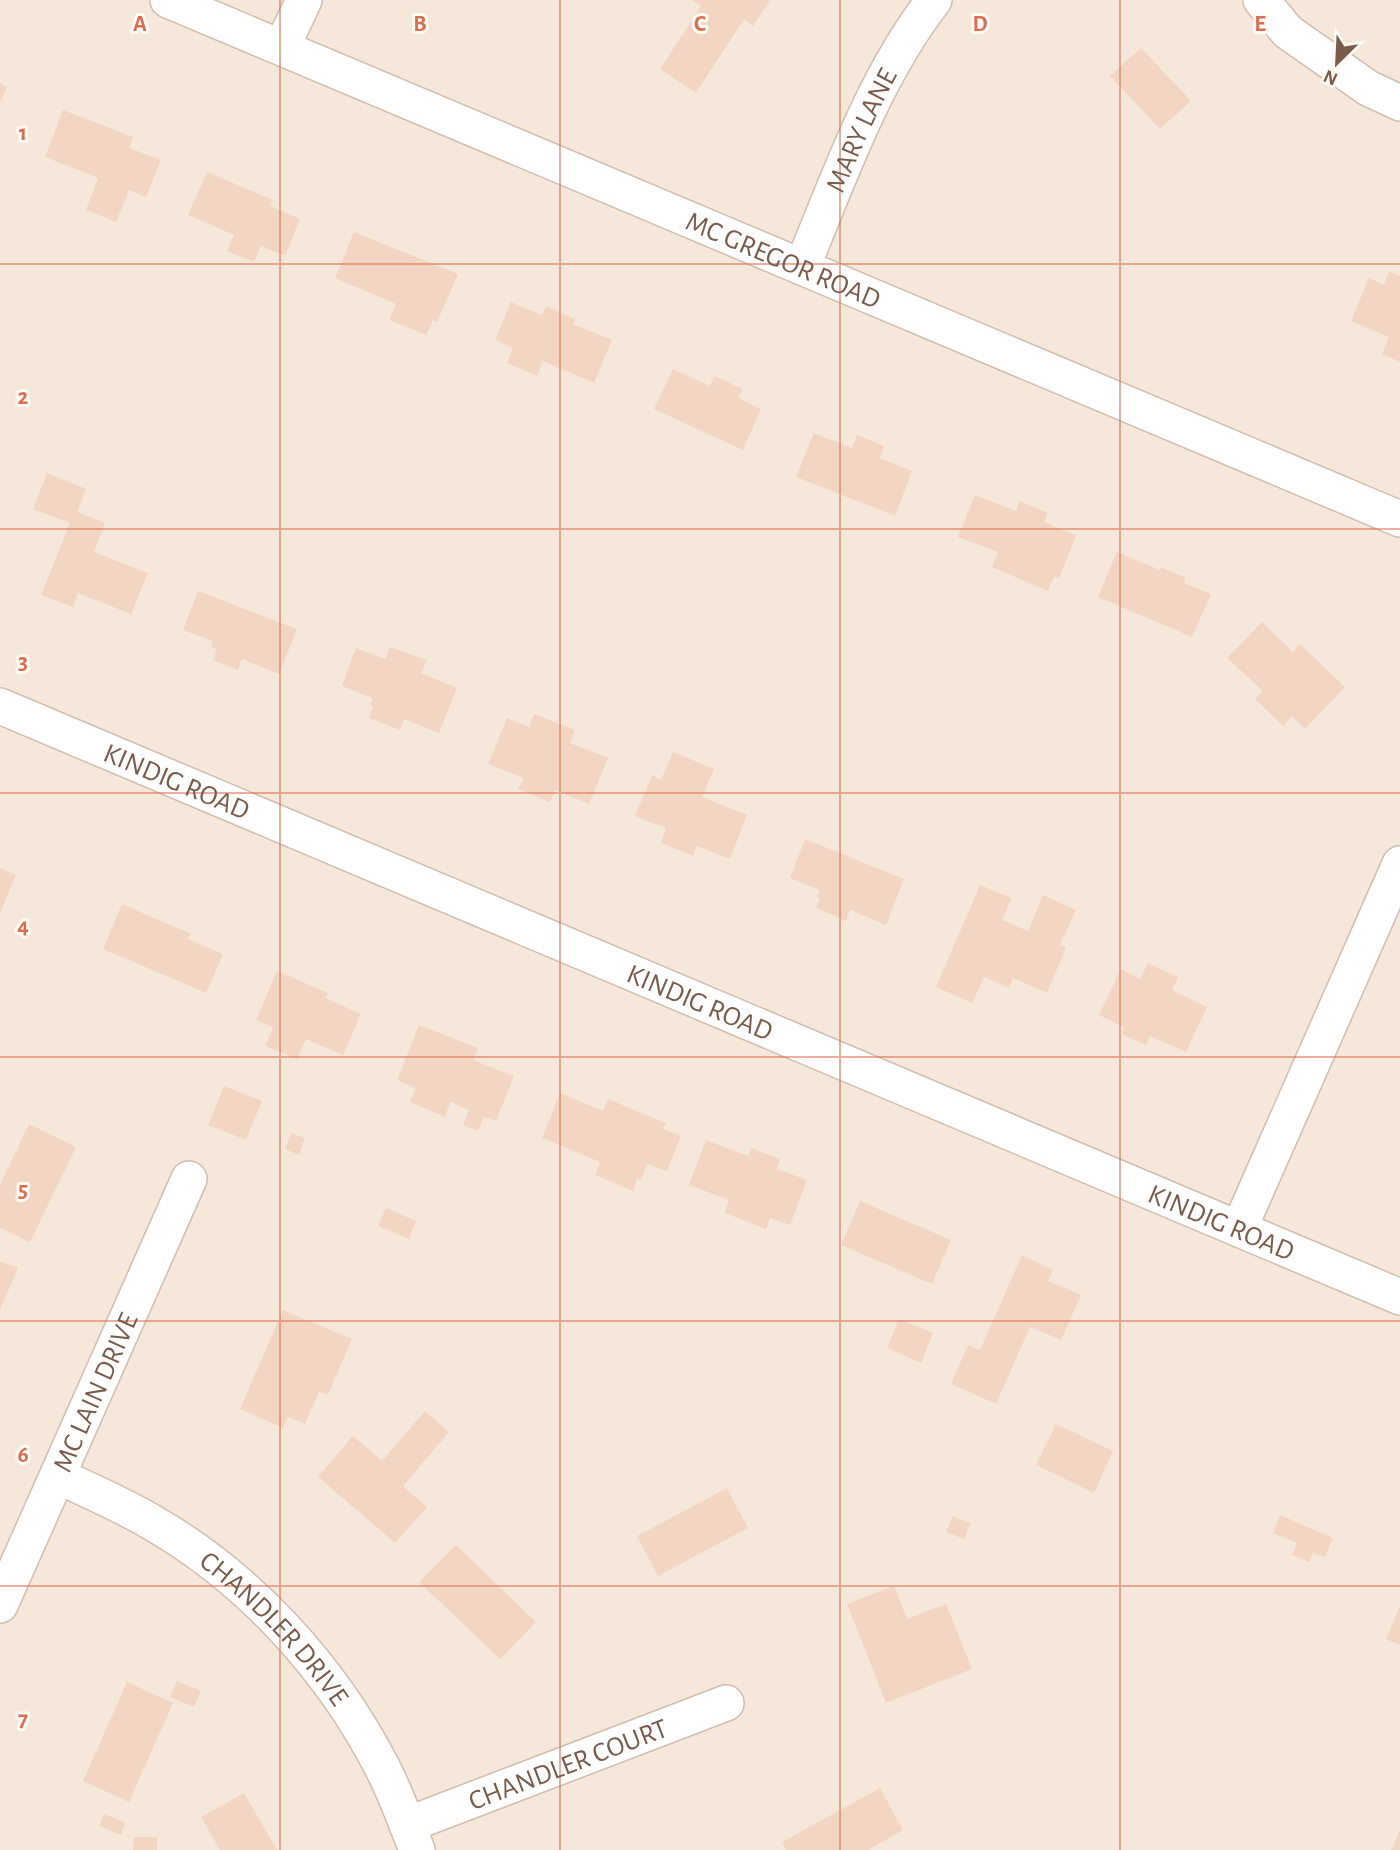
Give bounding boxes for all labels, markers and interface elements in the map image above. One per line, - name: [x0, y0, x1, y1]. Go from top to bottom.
- text: A: [133, 13, 147, 36]
- text: B: [413, 13, 427, 36]
- text: C: [694, 13, 706, 36]
- text: D: [972, 13, 988, 36]
- text: E: [1254, 13, 1266, 36]
- north arrow: [1302, 28, 1372, 98]
- street label: MARY LANE: [822, 64, 903, 197]
- text: N: [1321, 66, 1341, 89]
- text: 1: [19, 122, 27, 145]
- street label: MC GREGOR ROAD: [681, 208, 884, 315]
- text: 2: [18, 386, 29, 409]
- text: 3: [18, 651, 28, 674]
- street label: KINDIG ROAD: [99, 739, 253, 826]
- text: 4: [17, 915, 29, 938]
- street label: KINDIG ROAD: [622, 960, 776, 1047]
- text: 5: [18, 1179, 28, 1202]
- street label: KINDIG ROAD: [1144, 1180, 1298, 1267]
- street label: MC LAIN DRIVE: [49, 1309, 144, 1476]
- text: 6: [17, 1444, 29, 1467]
- street label: CHANDLER DRIVE: [194, 1547, 353, 1711]
- text: 7: [18, 1708, 28, 1731]
- street label: CHANDLER COURT: [465, 1715, 672, 1816]

